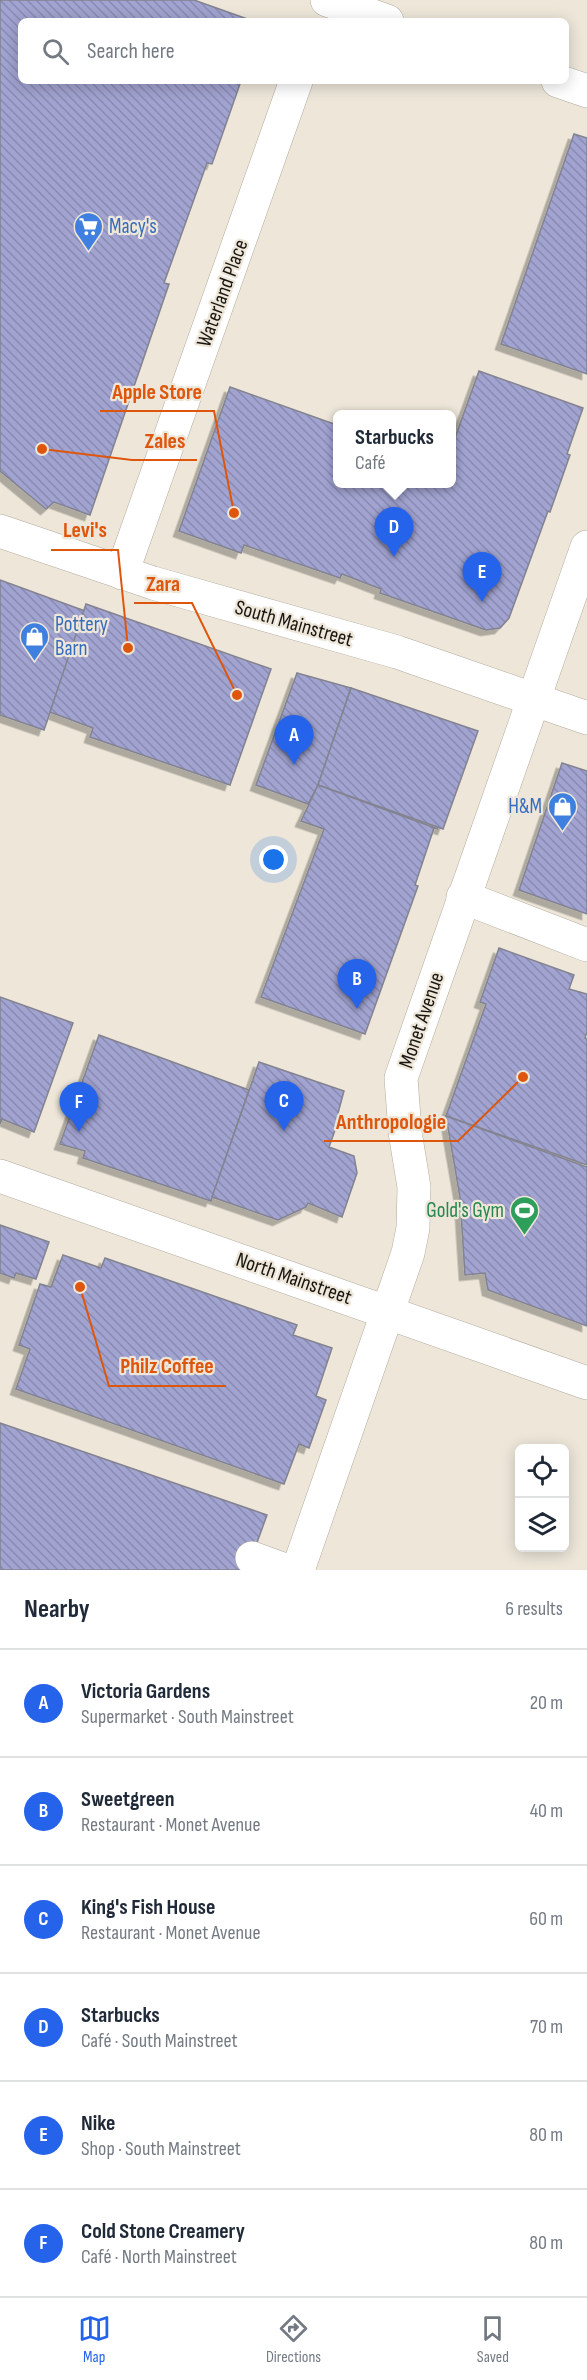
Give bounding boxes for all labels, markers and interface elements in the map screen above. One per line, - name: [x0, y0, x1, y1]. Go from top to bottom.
- search box: [18, 18, 569, 84]
- icon: search: [39, 35, 72, 68]
- text: Search here: [87, 38, 174, 65]
- supermarket icon: Macy's: [72, 210, 104, 252]
- place label: Macy's: [109, 214, 157, 239]
- street label: Waterland Place: [191, 236, 253, 350]
- callout: Apple Store: [100, 371, 214, 411]
- text: Apple Store: [111, 379, 202, 406]
- popup: [333, 410, 456, 488]
- callout: Zales: [132, 420, 197, 460]
- text: Starbucks: [355, 424, 434, 451]
- text: Zales: [145, 428, 185, 455]
- text: Café: [355, 451, 386, 475]
- pin: D: [374, 508, 414, 557]
- callout: Levi's: [51, 510, 118, 550]
- text: Levi's: [63, 517, 107, 544]
- pin: E: [462, 552, 502, 602]
- callout: Zara: [134, 563, 192, 603]
- text: Zara: [146, 571, 180, 598]
- street label: South Mainstreet: [232, 595, 356, 652]
- place label: Pottery Barn: [55, 612, 108, 661]
- shop icon: Pottery Barn: [18, 620, 50, 662]
- pin: A: [274, 716, 314, 765]
- shop icon: H&M: [547, 790, 579, 832]
- place label: H&M: [508, 794, 542, 819]
- your location: [259, 845, 288, 874]
- pin: B: [338, 960, 376, 1009]
- street label: Monet Avenue: [393, 969, 450, 1071]
- pin: F: [60, 1082, 98, 1132]
- pin: C: [264, 1082, 304, 1131]
- callout: Anthropologie: [324, 1101, 458, 1141]
- text: Anthropologie: [335, 1109, 446, 1136]
- sports icon: Gold's Gym: [509, 1194, 541, 1236]
- place label: Gold's Gym: [426, 1198, 504, 1223]
- street label: North Mainstreet: [233, 1247, 355, 1310]
- callout: Philz Coffee: [109, 1346, 226, 1386]
- text: Philz Coffee: [120, 1353, 214, 1380]
- map controls: [515, 1444, 569, 1552]
- button: locate: [515, 1444, 569, 1498]
- button: layers: [515, 1498, 569, 1552]
- text: Nearby: [24, 1594, 90, 1625]
- text: 6 results: [505, 1597, 563, 1621]
- text: Victoria Gardens: [81, 1678, 210, 1705]
- text: A: [39, 1691, 48, 1715]
- text: 20 m: [530, 1691, 563, 1715]
- text: Supermarket · South Mainstreet: [81, 1705, 294, 1729]
- text: Sweetgreen: [81, 1786, 175, 1813]
- text: B: [39, 1799, 48, 1823]
- text: 40 m: [530, 1799, 563, 1823]
- text: Restaurant · Monet Avenue: [81, 1813, 260, 1837]
- text: King's Fish House: [81, 1894, 215, 1921]
- text: C: [38, 1907, 49, 1931]
- text: 60 m: [529, 1907, 563, 1931]
- text: Restaurant · Monet Avenue: [81, 1921, 260, 1945]
- text: Starbucks: [81, 2002, 160, 2029]
- text: D: [38, 2015, 49, 2039]
- text: 70 m: [530, 2015, 563, 2039]
- text: Café · South Mainstreet: [81, 2029, 238, 2053]
- text: Nike: [81, 2110, 115, 2137]
- text: E: [39, 2123, 48, 2147]
- text: 80 m: [529, 2123, 563, 2147]
- text: Shop · South Mainstreet: [81, 2137, 241, 2161]
- text: Cold Stone Creamery: [81, 2218, 245, 2245]
- text: F: [39, 2231, 48, 2255]
- text: 80 m: [529, 2231, 563, 2255]
- text: Café · North Mainstreet: [81, 2245, 237, 2269]
- tab: Map: [78, 2312, 111, 2367]
- tab: Directions: [266, 2312, 321, 2367]
- tab: Saved: [476, 2312, 509, 2367]

